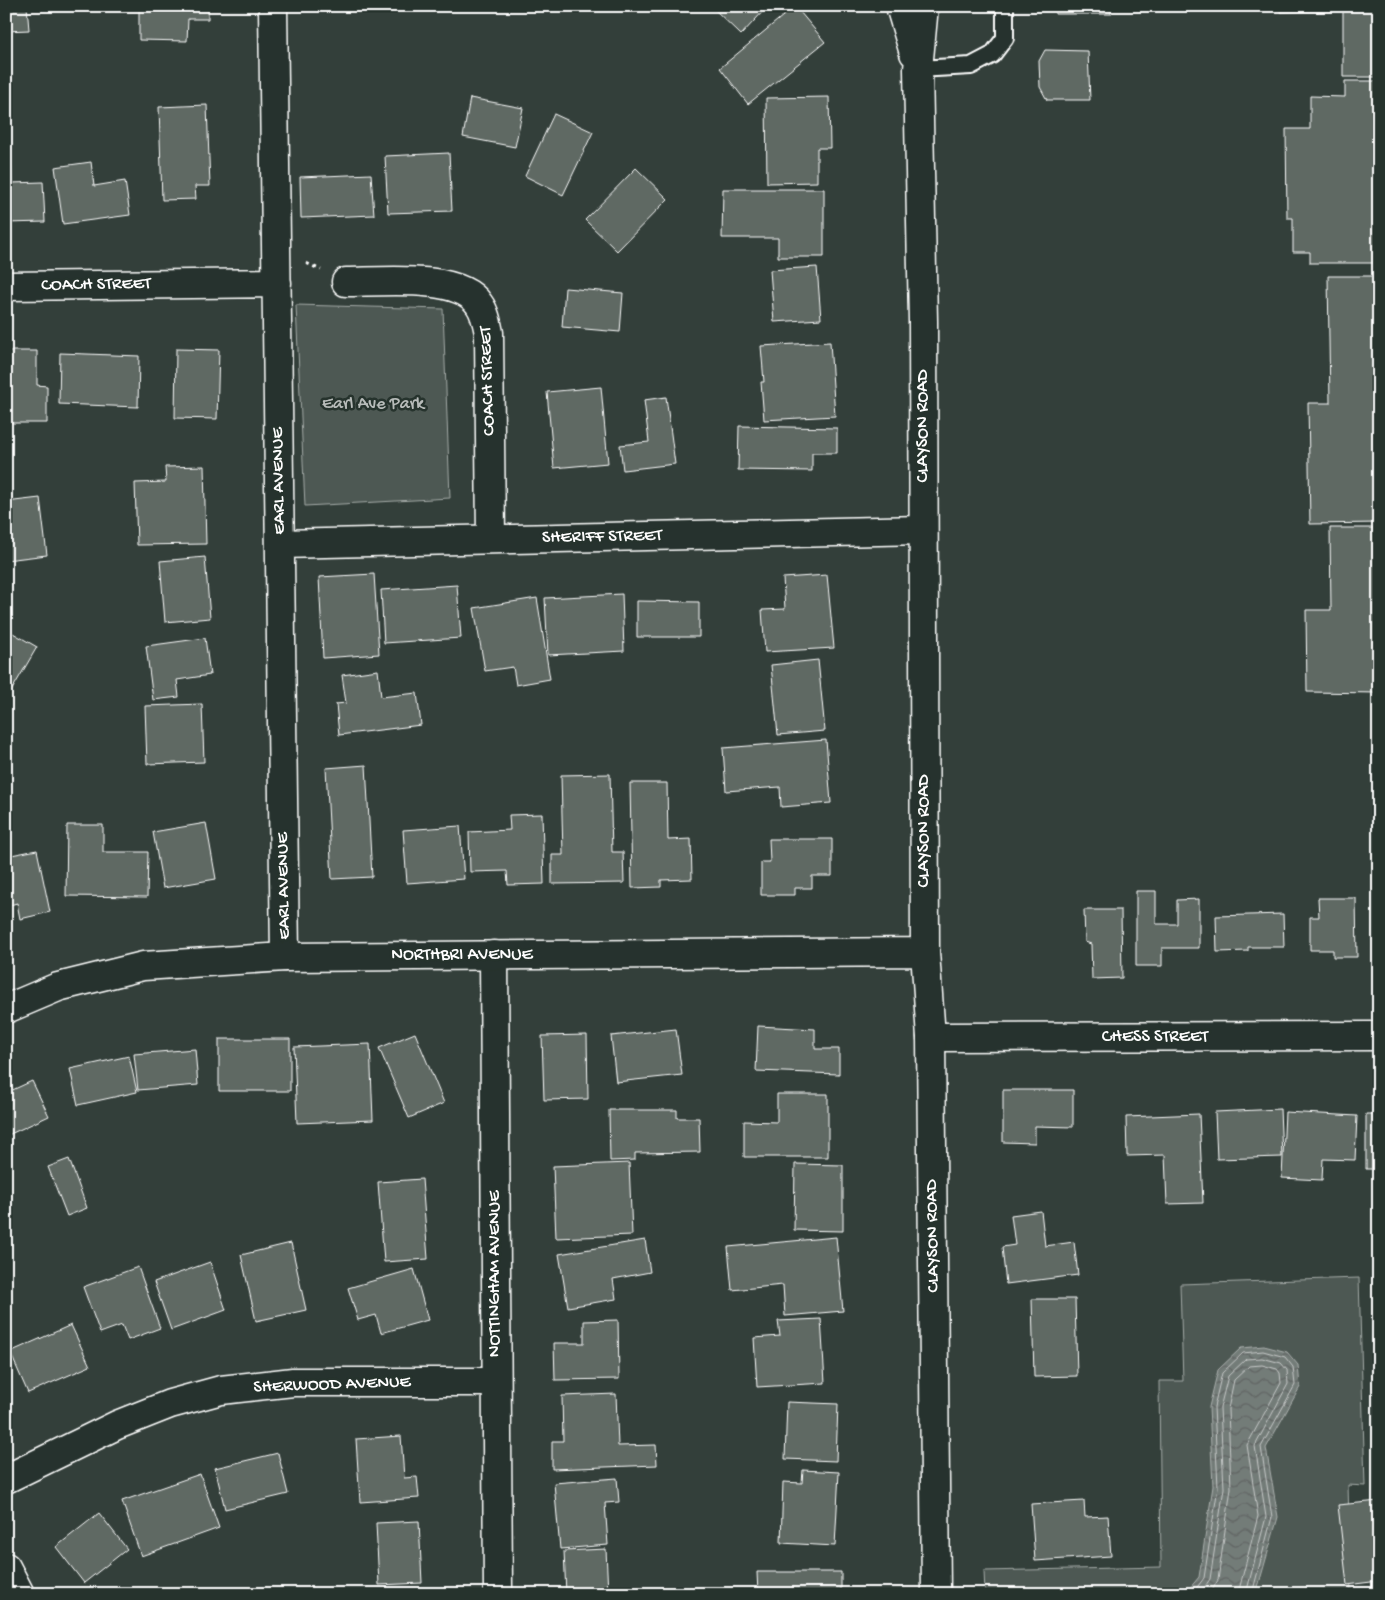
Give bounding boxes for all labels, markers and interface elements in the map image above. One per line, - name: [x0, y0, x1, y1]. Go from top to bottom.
- street label: COACH STREET: [41, 274, 152, 296]
- street label: COACH STREET: [476, 325, 500, 436]
- street label: CLAYSON ROAD: [913, 369, 934, 483]
- park label: Earl Ave Park: [322, 394, 426, 415]
- street label: EARL AVENUE: [268, 426, 290, 535]
- street label: SHERIFF STREET: [542, 525, 663, 549]
- street label: CLAYSON ROAD: [914, 774, 935, 888]
- street label: EARL AVENUE: [273, 831, 295, 940]
- street label: NORTHBRI AVENUE: [391, 945, 534, 966]
- street label: CHESS STREET: [1102, 1027, 1209, 1048]
- street label: CLAYSON ROAD: [922, 1179, 944, 1293]
- street label: NOTTINGHAM AVENUE: [485, 1190, 506, 1357]
- street label: SHERWOOD AVENUE: [253, 1372, 412, 1398]

